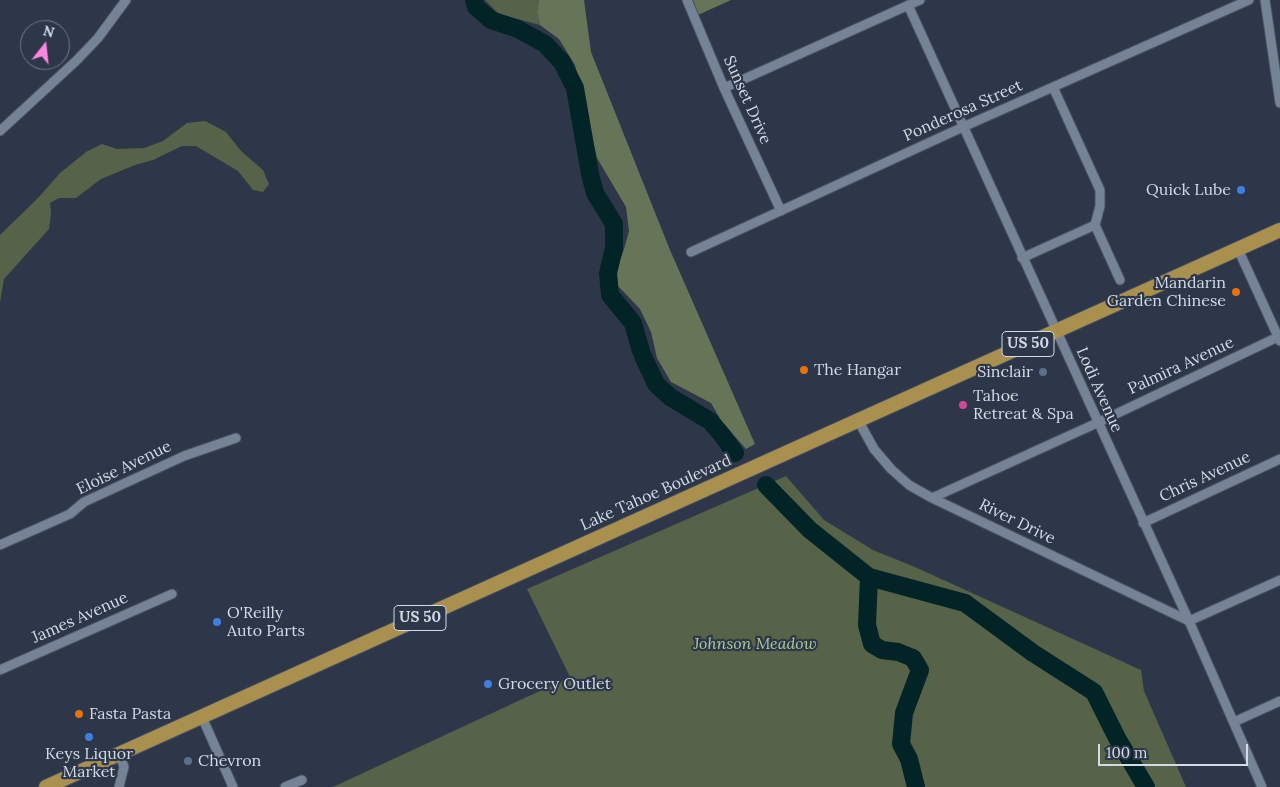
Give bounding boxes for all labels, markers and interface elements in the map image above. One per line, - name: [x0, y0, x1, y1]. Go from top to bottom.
- north arrow: [20, 20, 70, 70]
- text: N: [41, 21, 57, 42]
- street label: Sunset Drive: [719, 53, 775, 147]
- street label: Ponderosa Street: [901, 76, 1025, 146]
- place label: Quick Lube: [1146, 180, 1231, 200]
- marker: Quick Lube: [1235, 184, 1247, 196]
- place label: Mandarin Garden Chinese: [1107, 273, 1226, 311]
- marker: Mandarin Garden Chinese: [1230, 286, 1242, 298]
- road number: US 50: [1002, 332, 1054, 356]
- street label: Palmira Avenue: [1125, 333, 1237, 399]
- street label: Lodi Avenue: [1072, 344, 1126, 436]
- place label: The Hangar: [814, 360, 901, 380]
- place label: Sinclair: [977, 362, 1033, 382]
- marker: The Hangar: [798, 364, 810, 376]
- marker: Sinclair: [1037, 366, 1049, 378]
- place label: Tahoe Retreat & Spa: [973, 386, 1074, 424]
- marker: Tahoe Retreat & Spa: [957, 399, 969, 411]
- street label: Eloise Avenue: [74, 437, 174, 499]
- street label: Chris Avenue: [1156, 448, 1254, 506]
- street label: Lake Tahoe Boulevard: [577, 451, 735, 535]
- street label: River Drive: [976, 495, 1058, 549]
- street label: James Avenue: [29, 588, 131, 648]
- place label: O'Reilly Auto Parts: [227, 603, 305, 641]
- road number: US 50: [394, 606, 446, 630]
- marker: O'Reilly Auto Parts: [211, 616, 223, 628]
- park label: Johnson Meadow: [693, 634, 817, 654]
- place label: Grocery Outlet: [498, 674, 611, 694]
- marker: Grocery Outlet: [482, 678, 494, 690]
- place label: Fasta Pasta: [89, 704, 171, 724]
- marker: Fasta Pasta: [73, 708, 85, 720]
- marker: Keys Liquor Market: [83, 731, 95, 743]
- scale bar: [1100, 734, 1250, 766]
- text: 100 m: [1106, 743, 1147, 762]
- place label: Keys Liquor Market: [45, 744, 133, 782]
- place label: Chevron: [198, 751, 261, 771]
- marker: Chevron: [182, 755, 194, 767]

